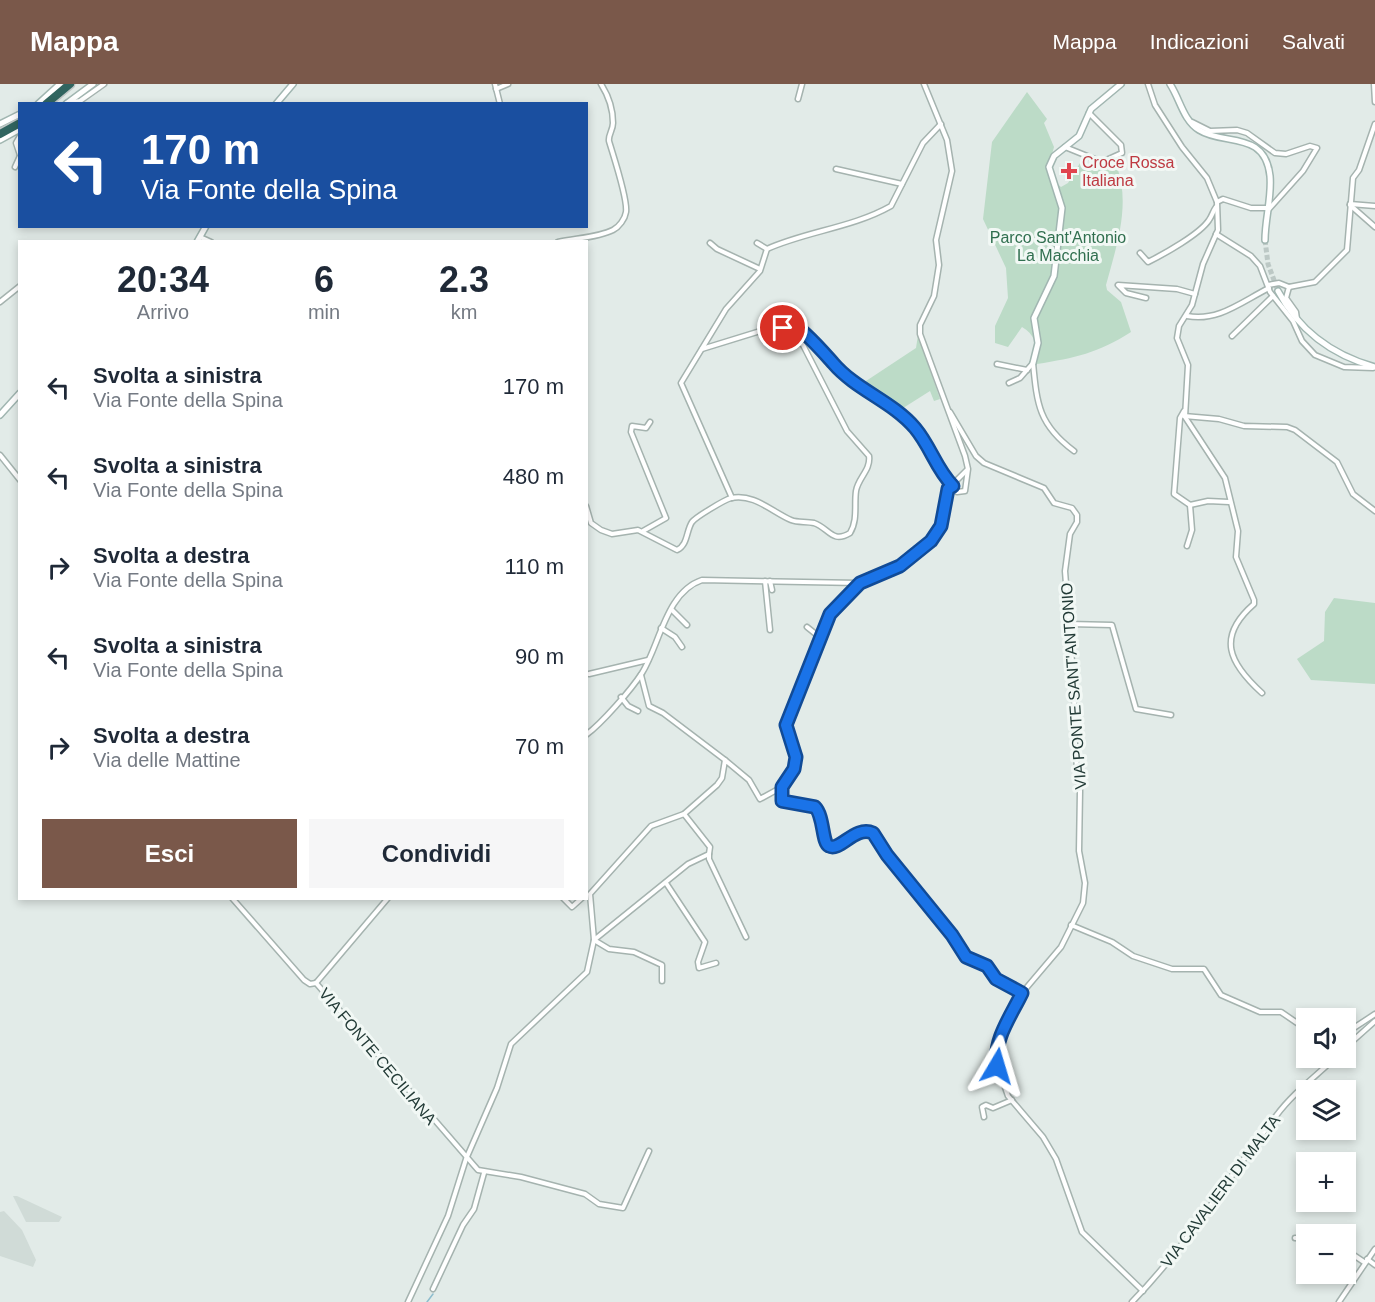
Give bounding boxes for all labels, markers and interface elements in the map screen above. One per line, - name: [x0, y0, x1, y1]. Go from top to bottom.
- text: Mappa: [30, 26, 119, 57]
- text: Mappa: [1053, 30, 1117, 53]
- text: Indicazioni: [1150, 30, 1249, 53]
- text: Salvati: [1282, 30, 1345, 53]
- icon: left: [42, 126, 120, 204]
- text: 170 m: [141, 126, 260, 173]
- place label: Croce Rossa Italiana: [1082, 154, 1175, 189]
- marker: Croce Rossa Italiana: [1060, 162, 1078, 180]
- text: Via Fonte della Spina: [141, 175, 397, 205]
- park label: Parco Sant'Antonio La Macchia: [990, 229, 1126, 264]
- text: 20:34: [117, 259, 209, 300]
- text: 6: [314, 259, 334, 300]
- text: 2.3: [439, 259, 489, 300]
- text: Arrivo: [137, 301, 189, 323]
- text: min: [308, 301, 340, 323]
- text: km: [451, 301, 477, 323]
- pin: [757, 302, 808, 353]
- icon: arrive: [766, 311, 799, 344]
- text: Svolta a sinistra: [93, 363, 262, 388]
- icon: left: [42, 371, 75, 404]
- text: 170 m: [503, 374, 564, 399]
- text: Via Fonte della Spina: [93, 389, 283, 411]
- text: Svolta a sinistra: [93, 453, 262, 478]
- icon: left: [42, 461, 75, 494]
- text: 480 m: [503, 464, 564, 489]
- text: Via Fonte della Spina: [93, 479, 283, 501]
- text: Svolta a destra: [93, 543, 250, 568]
- icon: right: [42, 551, 75, 584]
- text: 110 m: [504, 554, 564, 579]
- text: Via Fonte della Spina: [93, 569, 283, 591]
- street label: VIA PONTE SANT'ANTONIO: [1058, 582, 1089, 790]
- text: Svolta a sinistra: [93, 633, 262, 658]
- icon: left: [42, 641, 75, 674]
- text: 90 m: [515, 644, 564, 669]
- text: Via Fonte della Spina: [93, 659, 283, 681]
- text: Svolta a destra: [93, 723, 250, 748]
- icon: right: [42, 731, 75, 764]
- text: 70 m: [515, 734, 564, 759]
- text: Via delle Mattine: [93, 749, 241, 771]
- button: Esci: [42, 819, 297, 888]
- button: Condividi: [309, 819, 564, 888]
- street label: VIA FONTE CECILIANA: [316, 985, 440, 1128]
- map controls: [1296, 1008, 1356, 1284]
- button: sound: [1296, 1008, 1356, 1068]
- position arrow: [965, 1034, 1029, 1098]
- button: layers: [1296, 1080, 1356, 1140]
- street label: VIA CAVALIERI DI MALTA: [1158, 1111, 1283, 1271]
- button: +: [1296, 1152, 1356, 1212]
- button: −: [1296, 1224, 1356, 1284]

